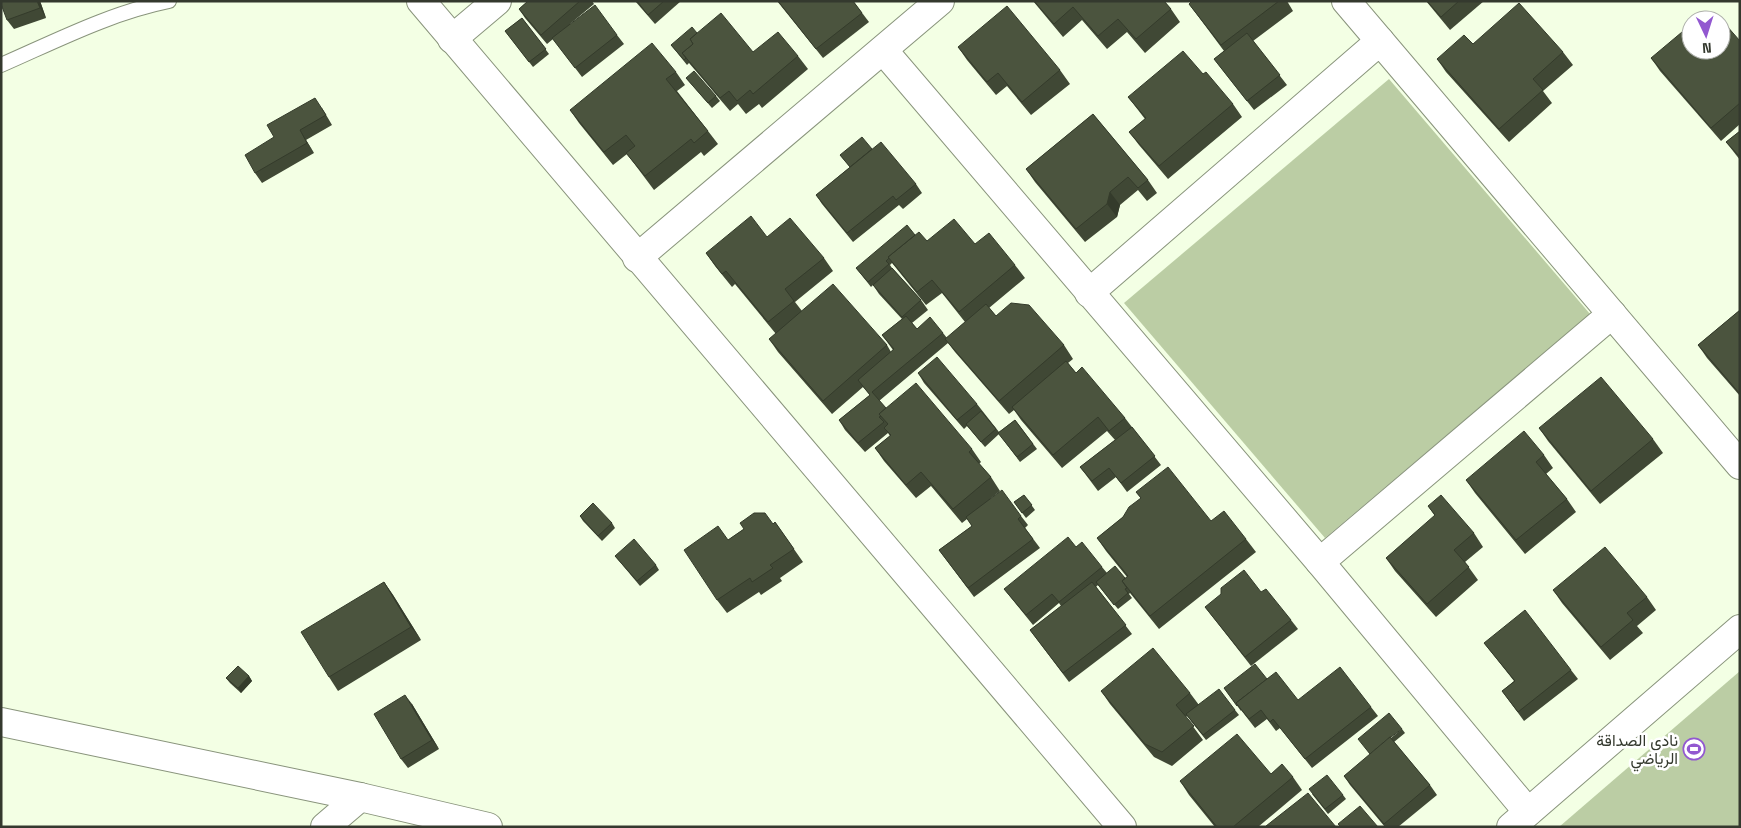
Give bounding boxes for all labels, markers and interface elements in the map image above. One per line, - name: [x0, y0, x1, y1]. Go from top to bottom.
- north arrow: [1681, 10, 1731, 60]
- text: N: [1702, 39, 1712, 57]
- place label: نادي الصداقة الرياضي: [1596, 730, 1678, 772]
- sports icon: نادي الصداقة الرياضي: [1682, 737, 1706, 761]

